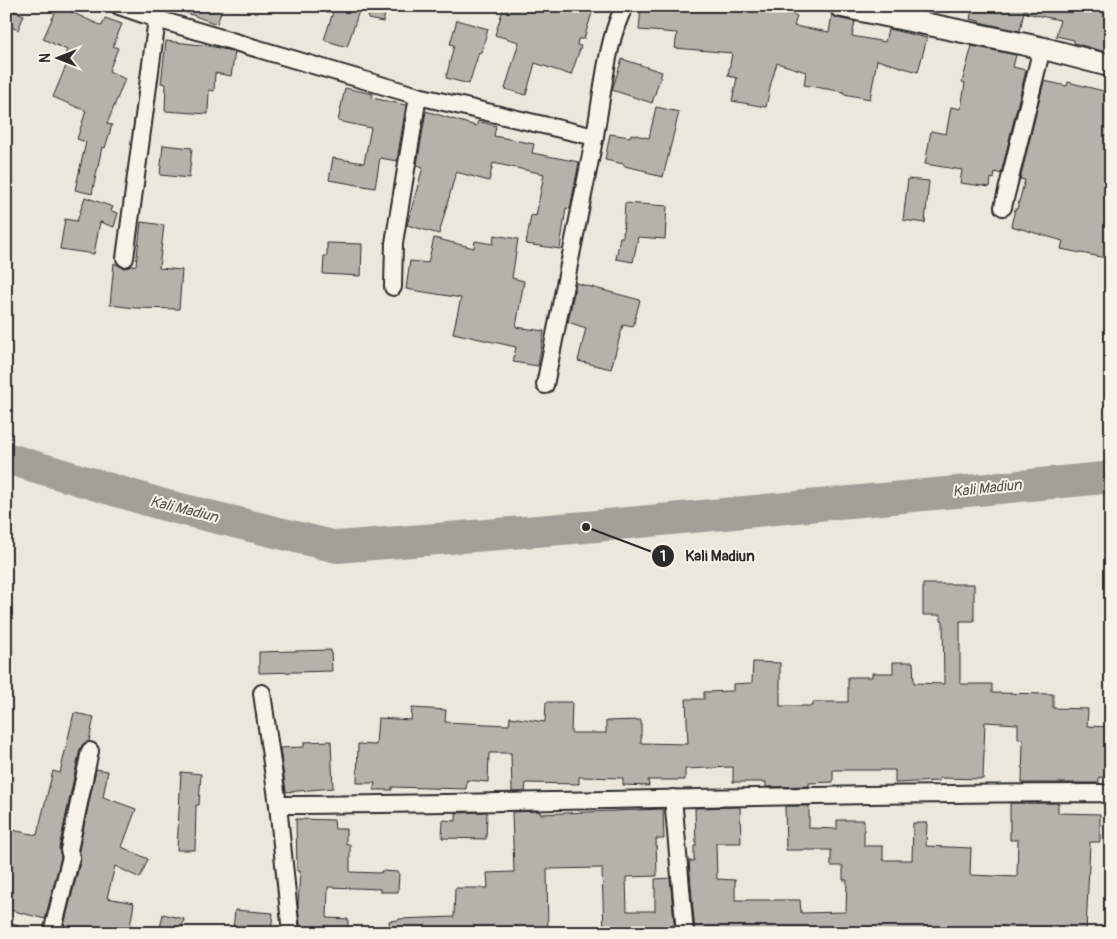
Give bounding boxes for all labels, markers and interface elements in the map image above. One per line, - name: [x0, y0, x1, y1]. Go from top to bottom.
- north arrow: [32, 32, 82, 82]
- text: N: [37, 53, 54, 63]
- water label: Kali Madiun: [952, 475, 1024, 502]
- water label: Kali Madiun: [148, 492, 221, 527]
- callout: Kali Madiun: [650, 541, 765, 571]
- text: 1: [660, 547, 666, 566]
- text: Kali Madiun: [685, 547, 755, 566]

